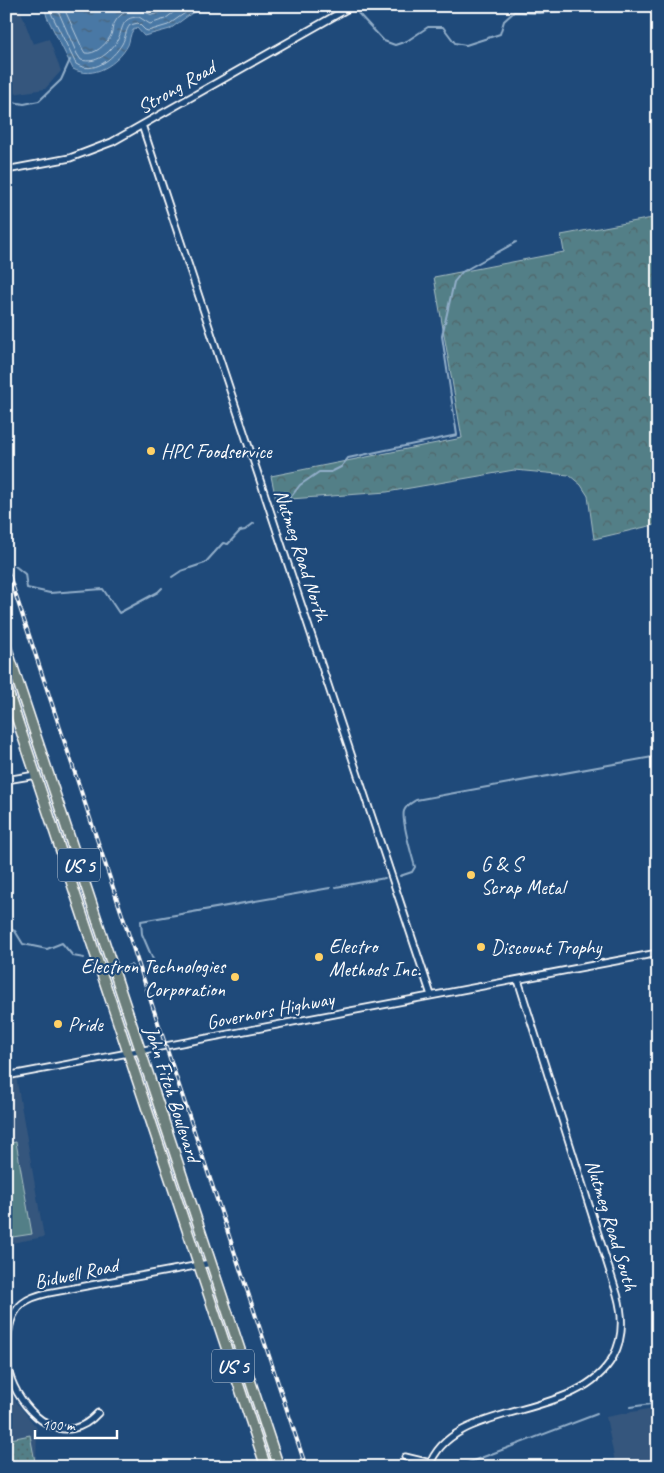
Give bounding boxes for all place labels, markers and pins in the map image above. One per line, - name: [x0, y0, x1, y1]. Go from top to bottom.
- place label: HPC Foodservice: [161, 439, 273, 464]
- marker: HPC Foodservice: [145, 445, 157, 457]
- place label: G & S Scrap Metal: [481, 852, 568, 900]
- marker: G & S Scrap Metal: [465, 869, 477, 881]
- place label: Electro Methods Inc.: [329, 934, 421, 982]
- place label: Discount Trophy: [491, 935, 603, 960]
- marker: Discount Trophy: [475, 941, 487, 953]
- marker: Electro Methods Inc.: [313, 951, 325, 963]
- place label: Electron Technologies Corporation: [81, 954, 227, 1002]
- marker: Electron Technologies Corporation: [229, 971, 241, 983]
- place label: Pride: [68, 1012, 104, 1037]
- marker: Pride: [52, 1018, 64, 1030]

